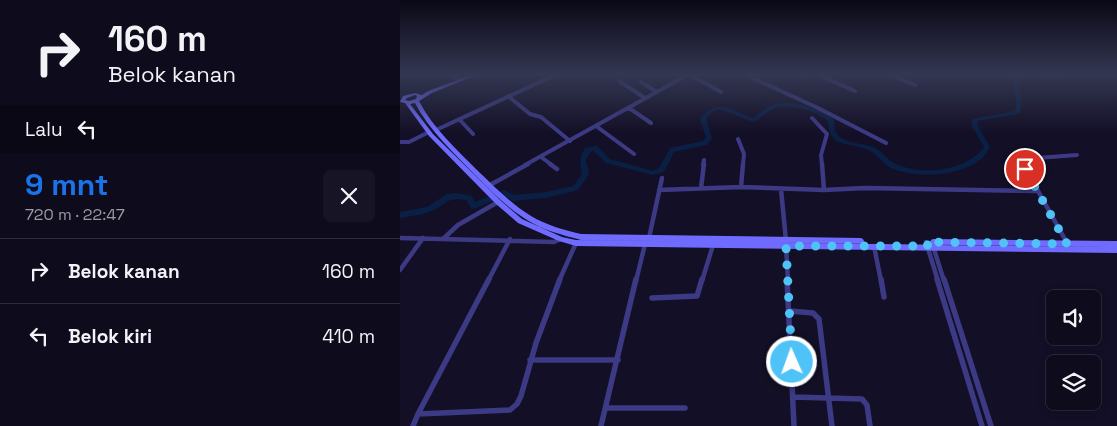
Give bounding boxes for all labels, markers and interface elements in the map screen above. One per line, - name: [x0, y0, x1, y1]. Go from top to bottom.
- text: 160 m: [108, 17, 207, 61]
- icon: right: [25, 20, 90, 85]
- text: Belok kanan: [108, 60, 236, 88]
- icon: left: [73, 115, 101, 143]
- text: Lalu: [25, 117, 63, 142]
- pin: [1004, 148, 1046, 190]
- icon: arrive: [1011, 155, 1039, 183]
- text: 9 mnt: [25, 165, 109, 204]
- button: close: [323, 170, 375, 222]
- text: 720 m · 22:47: [25, 204, 125, 225]
- icon: right: [25, 257, 53, 285]
- text: Belok kanan: [68, 259, 180, 284]
- text: 160 m: [322, 259, 375, 284]
- map controls: [1046, 290, 1101, 410]
- button: sound: [1046, 290, 1101, 345]
- icon: left: [25, 322, 53, 350]
- text: Belok kiri: [68, 324, 152, 349]
- text: 410 m: [322, 324, 375, 349]
- position arrow: [765, 335, 817, 387]
- button: layers: [1046, 355, 1101, 410]

